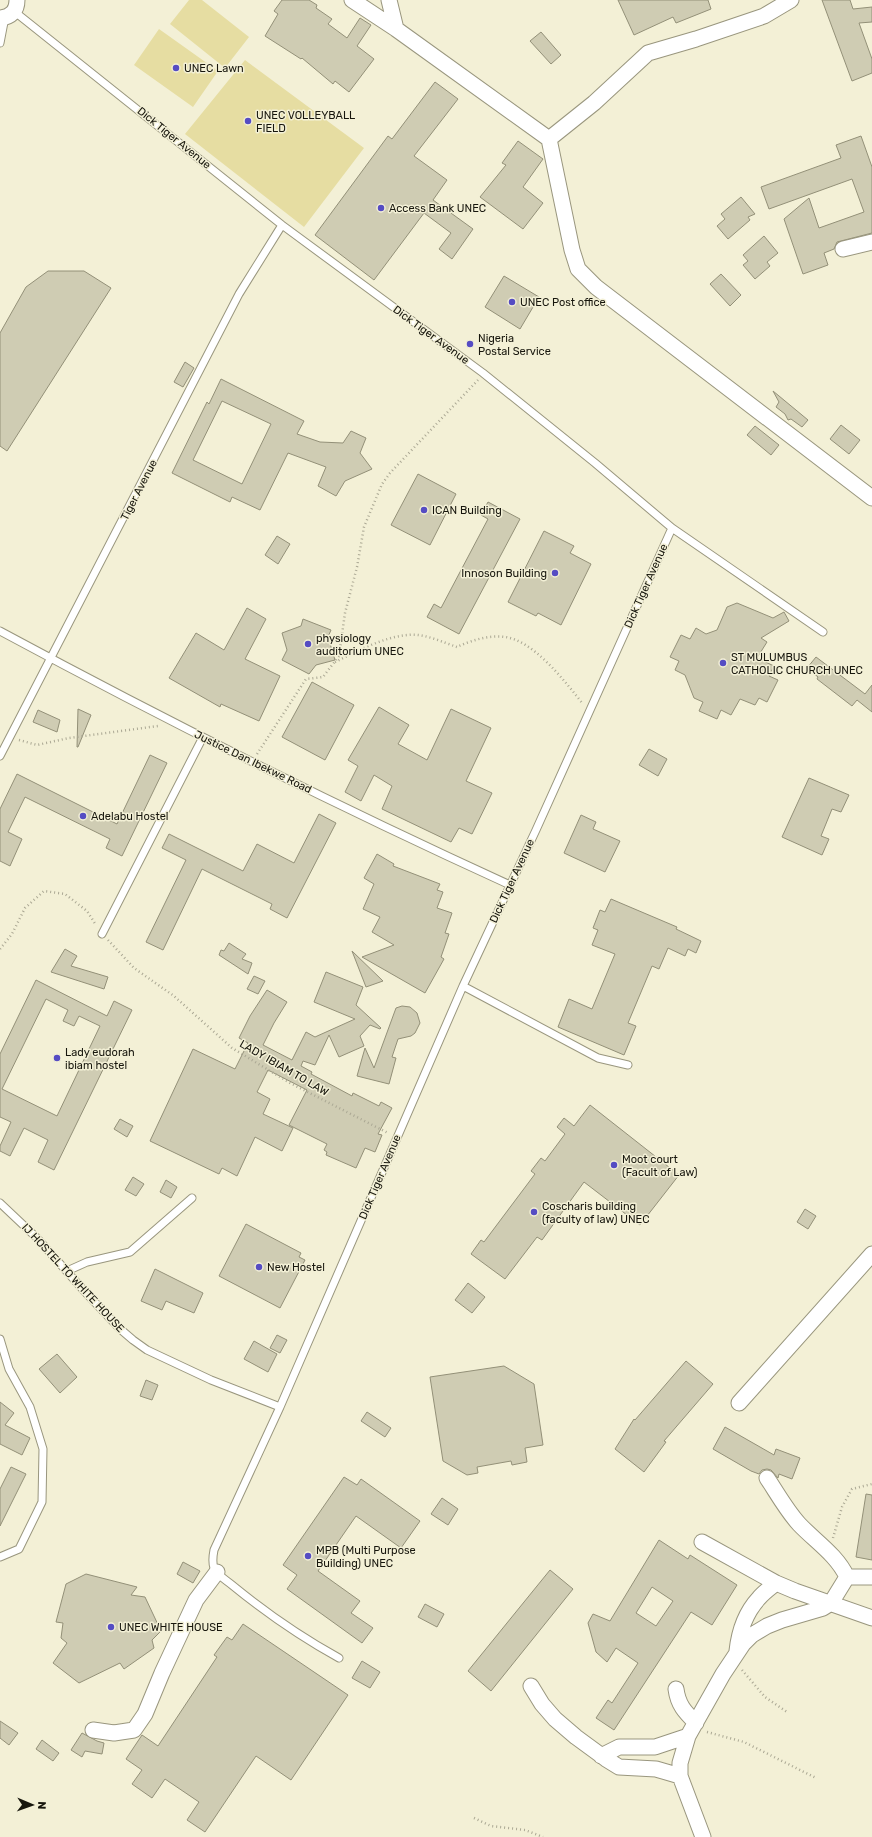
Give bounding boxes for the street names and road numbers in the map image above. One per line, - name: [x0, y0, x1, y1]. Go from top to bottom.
- street label: Dick Tiger Avenue: [135, 104, 213, 172]
- street label: Dick Tiger Avenue: [390, 303, 472, 367]
- street label: Tiger Avenue: [118, 457, 160, 523]
- street label: Dick Tiger Avenue: [622, 542, 670, 630]
- street label: Justice Dan Ibekwe Road: [192, 728, 314, 796]
- street label: Dick Tiger Avenue: [487, 837, 537, 925]
- street label: LADY IBIAM TO LAW: [237, 1037, 331, 1099]
- street label: Dick Tiger Avenue: [356, 1133, 404, 1221]
- street label: IJ HOSTEL TO WHITE HOUSE: [19, 1221, 127, 1335]

